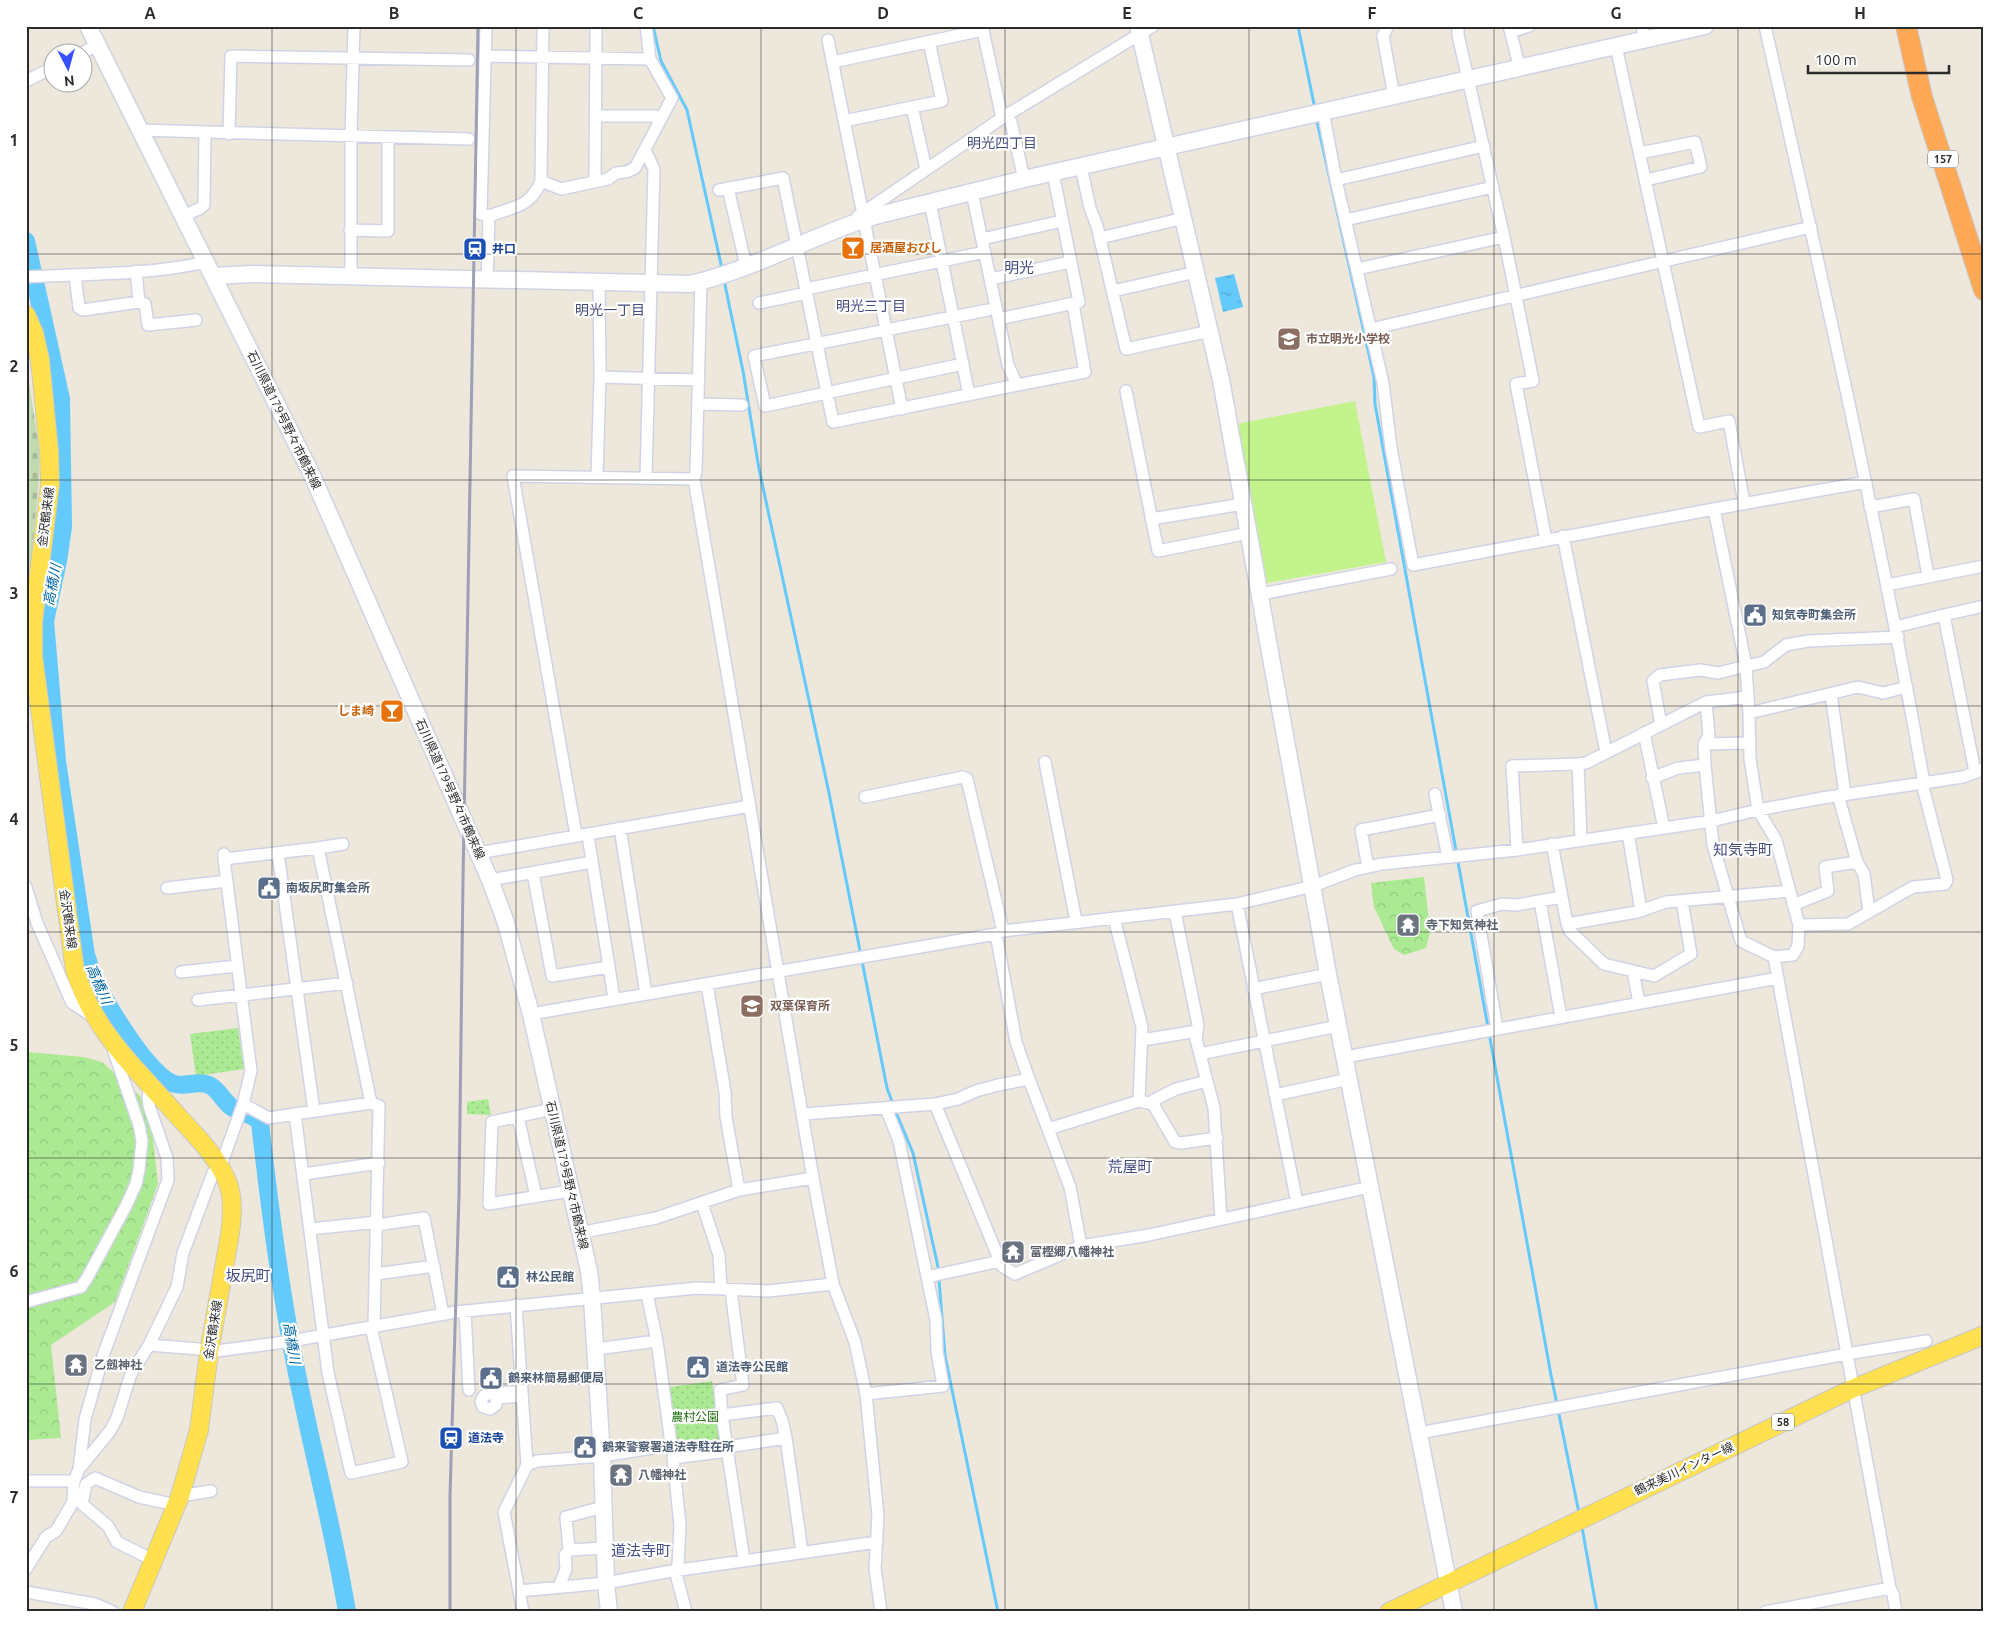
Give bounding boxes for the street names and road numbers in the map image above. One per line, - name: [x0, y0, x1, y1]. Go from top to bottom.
- road number: 157: [1928, 150, 1958, 168]
- street label: 石川県道179号野々市鶴来線: [245, 348, 324, 491]
- street label: 金沢鶴来線: [35, 486, 56, 548]
- street label: 石川県道179号野々市鶴来線: [414, 717, 487, 861]
- street label: 金沢鶴来線: [58, 888, 79, 950]
- street label: 石川県道179号野々市鶴来線: [544, 1099, 591, 1251]
- street label: 金沢鶴来線: [201, 1299, 224, 1361]
- road number: 58: [1772, 1414, 1794, 1430]
- street label: 鶴来美川インター線: [1632, 1440, 1735, 1497]

